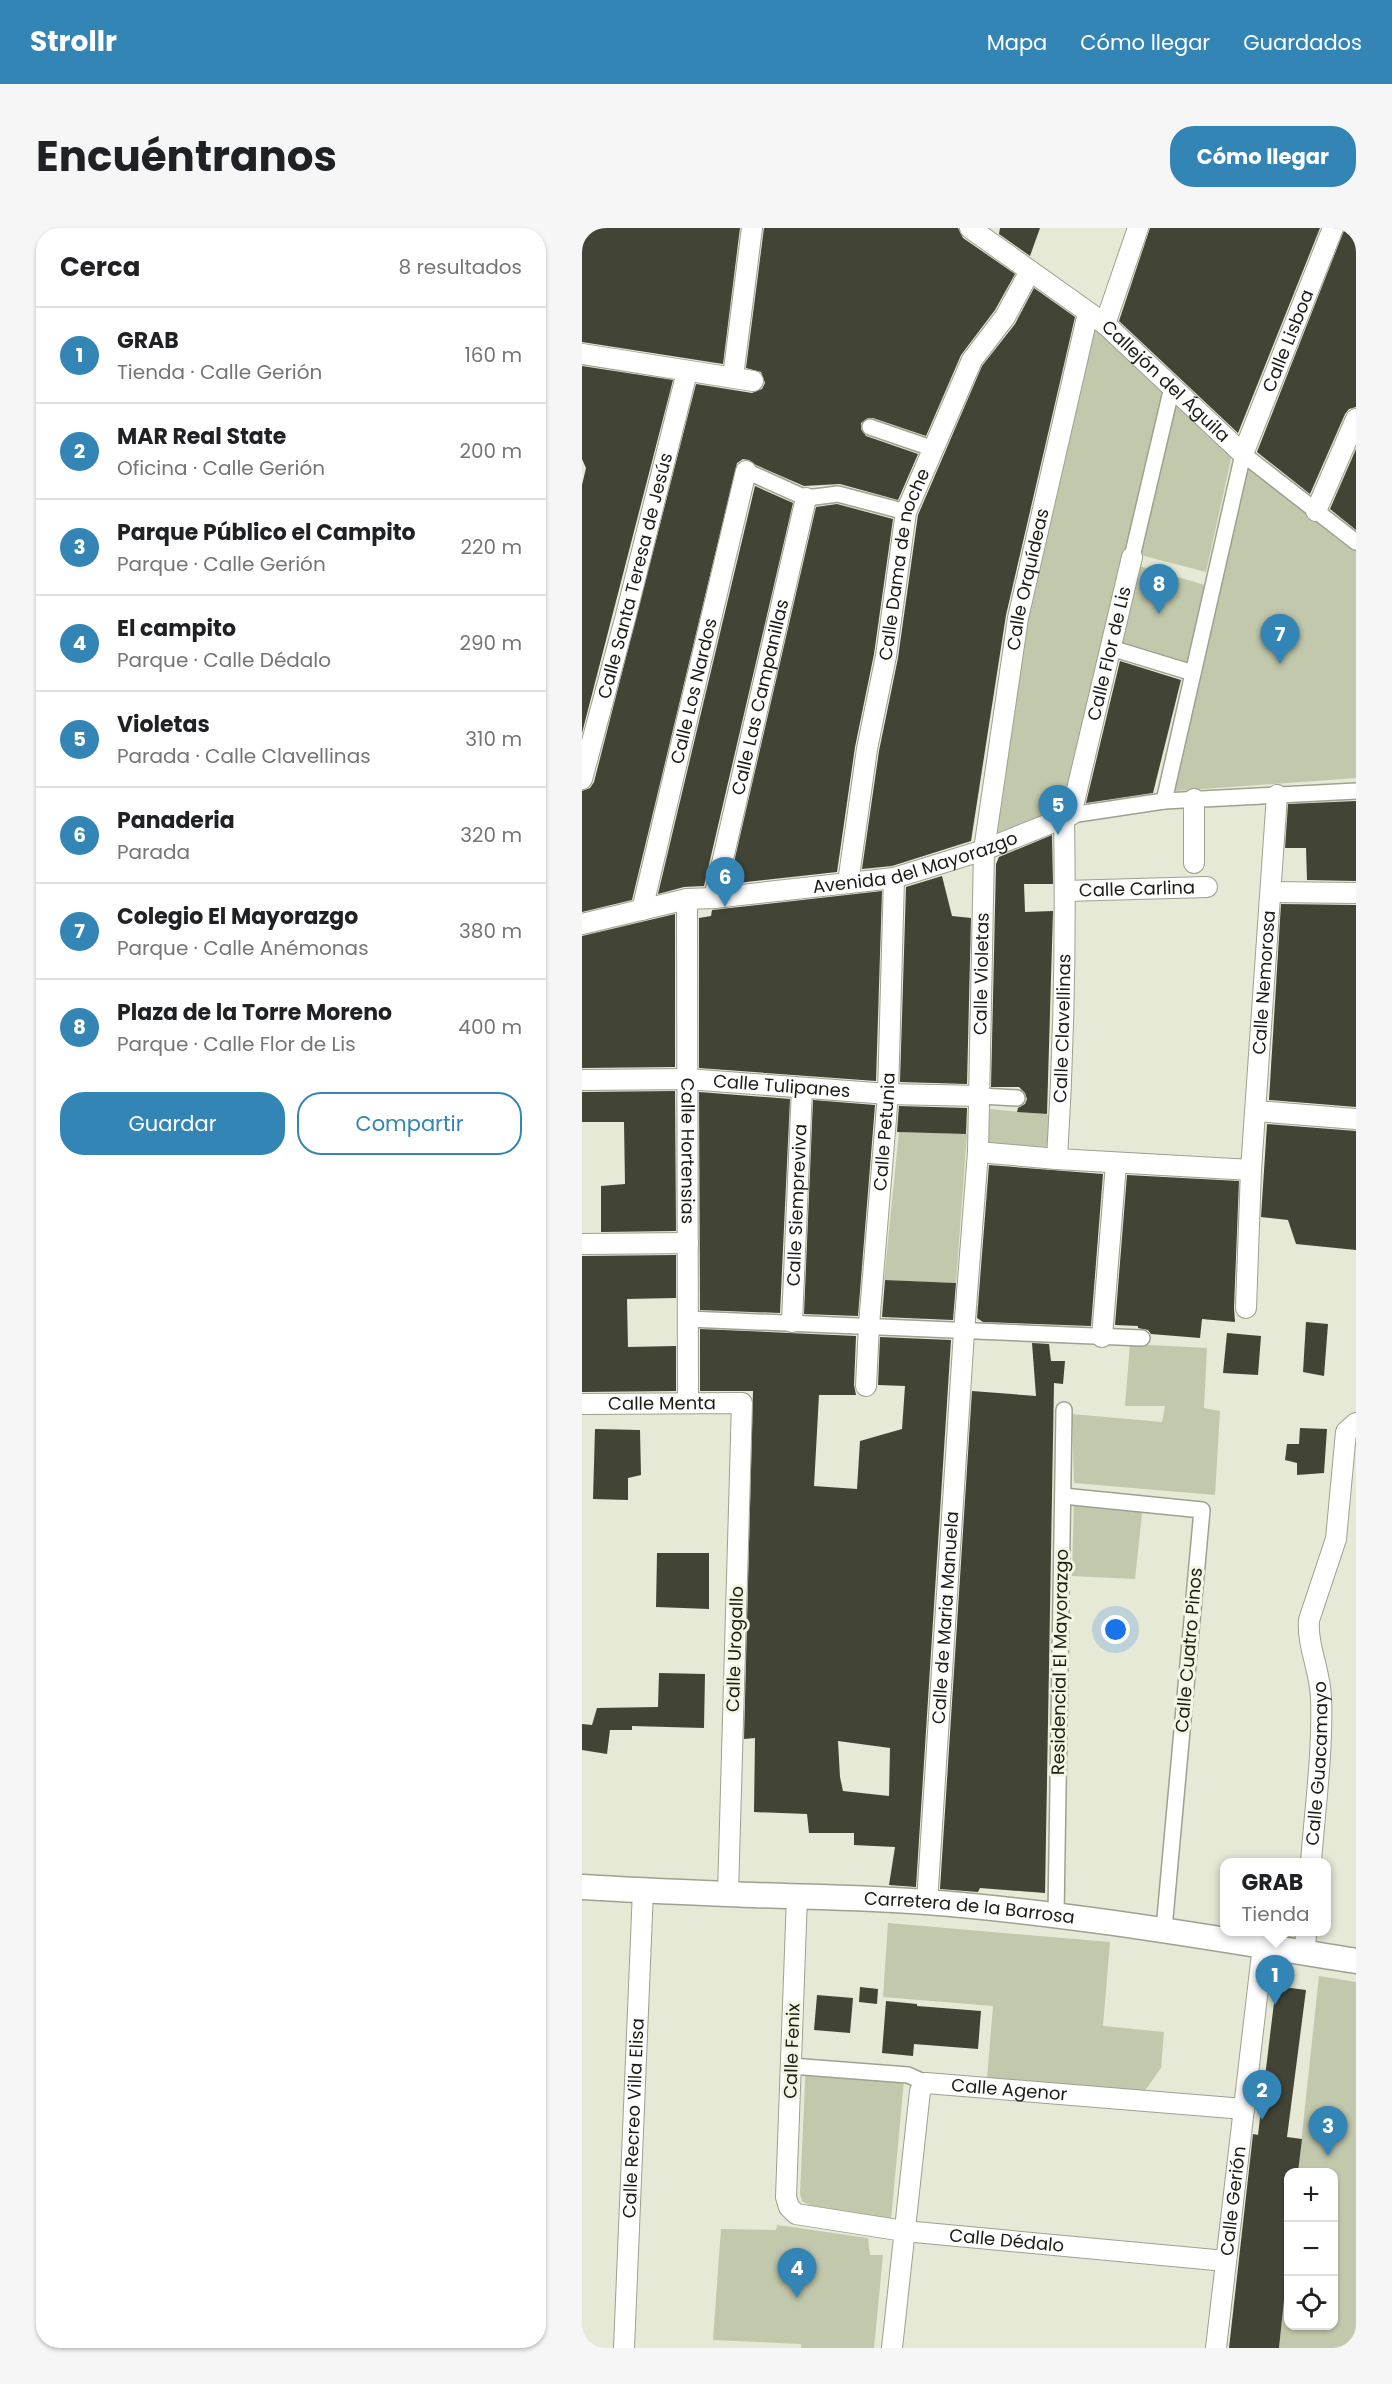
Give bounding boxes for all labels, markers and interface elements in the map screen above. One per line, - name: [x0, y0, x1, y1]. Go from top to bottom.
- text: Strollr: [30, 22, 117, 61]
- text: Mapa: [987, 28, 1047, 57]
- text: Cómo llegar: [1080, 28, 1210, 57]
- text: Guardados: [1243, 28, 1362, 57]
- button: Cómo llegar: [1170, 126, 1356, 187]
- text: Encuéntranos: [36, 127, 337, 186]
- text: Cerca: [60, 249, 140, 285]
- text: 8 resultados: [398, 253, 522, 281]
- street label: Calle Lisboa: [1256, 286, 1319, 396]
- street label: Callejón del Águila: [1096, 314, 1236, 447]
- text: GRAB: [117, 325, 179, 356]
- text: 1: [76, 341, 83, 369]
- text: 160 m: [464, 341, 522, 369]
- text: Tienda · Calle Gerión: [117, 358, 322, 386]
- text: MAR Real State: [117, 421, 286, 452]
- text: 2: [74, 437, 85, 465]
- text: 200 m: [459, 437, 522, 465]
- street label: Calle Santa Teresa de Jesús: [591, 450, 678, 702]
- text: Oficina · Calle Gerión: [117, 454, 325, 482]
- street label: Calle Dama de noche: [873, 464, 936, 662]
- street label: Calle Orquídeas: [1000, 506, 1055, 652]
- text: Parque Público el Campito: [117, 517, 416, 548]
- text: 3: [73, 533, 86, 561]
- text: 220 m: [461, 533, 522, 561]
- text: Parque · Calle Gerión: [117, 550, 326, 578]
- pin: 8: [1140, 564, 1178, 614]
- street label: Calle Flor de Lis: [1081, 584, 1137, 723]
- street label: Calle Las Campanillas: [725, 597, 794, 798]
- text: El campito: [117, 613, 236, 644]
- pin: 7: [1260, 614, 1300, 664]
- street label: Calle Los Nardos: [664, 616, 723, 766]
- text: 4: [73, 629, 86, 657]
- text: 290 m: [459, 629, 522, 657]
- text: Parque · Calle Dédalo: [117, 646, 331, 674]
- text: Violetas: [117, 709, 210, 740]
- text: 5: [73, 725, 86, 753]
- text: 310 m: [465, 725, 522, 753]
- text: Parada · Calle Clavellinas: [117, 742, 371, 770]
- pin: 5: [1038, 786, 1078, 835]
- text: Panaderia: [117, 805, 235, 836]
- text: 6: [73, 821, 86, 849]
- text: 320 m: [460, 821, 522, 849]
- street label: Avenida del Mayorazgo: [811, 825, 1021, 899]
- text: Parada: [117, 838, 190, 866]
- pin: 6: [706, 858, 744, 907]
- street label: Calle Carlina: [1078, 874, 1195, 903]
- text: Colegio El Mayorazgo: [117, 901, 358, 932]
- street label: Calle Nemorosa: [1246, 909, 1281, 1056]
- street label: Calle Violetas: [967, 912, 995, 1035]
- text: 7: [74, 917, 85, 945]
- text: 380 m: [459, 917, 522, 945]
- text: Parque · Calle Anémonas: [117, 934, 369, 962]
- street label: Calle Clavellinas: [1047, 954, 1076, 1104]
- text: Plaza de la Torre Moreno: [117, 997, 392, 1028]
- text: 8: [73, 1013, 86, 1041]
- text: 400 m: [458, 1013, 522, 1041]
- text: Parque · Calle Flor de Lis: [117, 1030, 356, 1058]
- street label: Calle Tulipanes: [712, 1068, 851, 1103]
- street label: Calle Petunia: [867, 1072, 901, 1192]
- street label: Calle Hortensias: [675, 1078, 701, 1224]
- button: Guardar: [60, 1092, 285, 1155]
- button: Compartir: [297, 1092, 522, 1155]
- street label: Calle Siempreviva: [781, 1123, 812, 1287]
- street label: Calle Menta: [608, 1390, 716, 1416]
- street label: Calle de Maria Manuela: [926, 1510, 964, 1725]
- street label: Residencial El Mayorazgo: [1045, 1549, 1074, 1775]
- street label: Calle Cuatro Pinos: [1169, 1567, 1208, 1733]
- street label: Calle Urogallo: [720, 1586, 749, 1712]
- your location: [1101, 1615, 1130, 1644]
- street label: Calle Guacamayo: [1299, 1680, 1333, 1846]
- popup: [1220, 1858, 1331, 1936]
- text: GRAB: [1242, 1867, 1303, 1898]
- street label: Carretera de la Barrosa: [863, 1886, 1076, 1930]
- text: Tienda: [1242, 1900, 1309, 1928]
- pin: 1: [1256, 1956, 1294, 2005]
- street label: Calle Fenix: [777, 2002, 806, 2099]
- street label: Calle Recreo Villa Elisa: [616, 2018, 650, 2219]
- pin: 2: [1242, 2070, 1282, 2120]
- street label: Calle Agenor: [950, 2072, 1068, 2107]
- pin: 3: [1308, 2106, 1348, 2156]
- street label: Calle Gerión: [1214, 2145, 1251, 2257]
- map controls: [1284, 2168, 1338, 2330]
- button: +: [1284, 2168, 1338, 2222]
- street label: Calle Dédalo: [948, 2222, 1065, 2258]
- button: −: [1284, 2222, 1338, 2276]
- pin: 4: [778, 2248, 816, 2298]
- button: locate: [1284, 2276, 1338, 2330]

